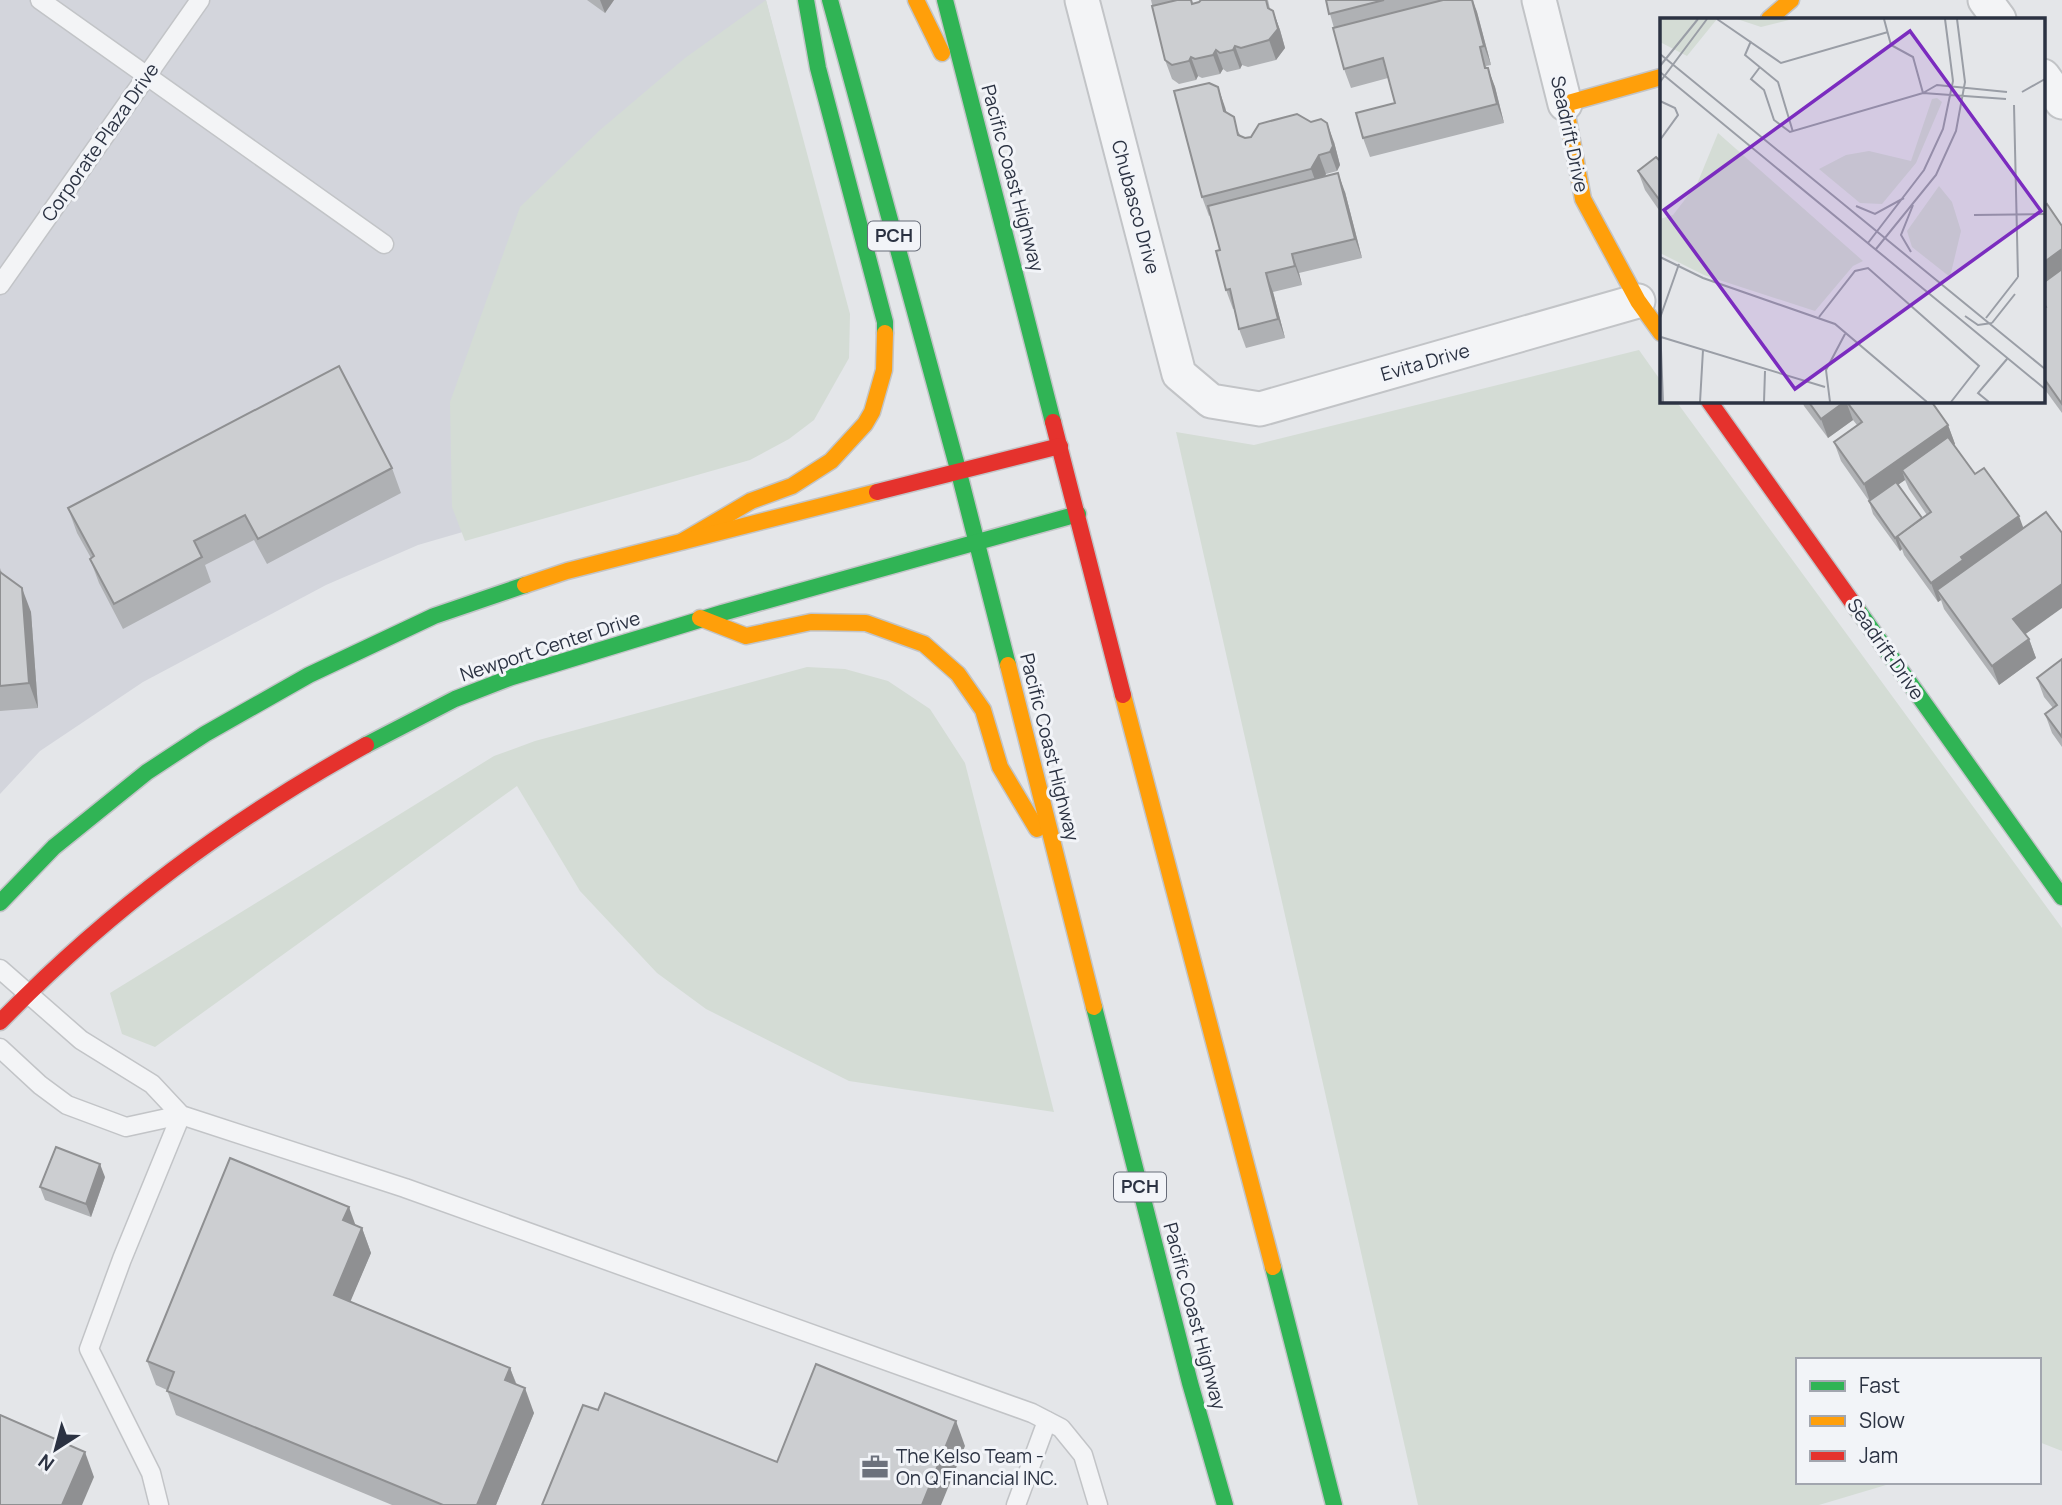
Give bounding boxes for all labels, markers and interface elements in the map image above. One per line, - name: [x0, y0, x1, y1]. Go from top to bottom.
- inset map: [1660, 18, 2044, 402]
- street label: Corporate Plaza Drive: [35, 58, 165, 226]
- street label: Seadrift Drive: [1545, 73, 1595, 195]
- street label: Pacific Coast Highway: [975, 82, 1051, 274]
- street label: Chubasco Drive: [1106, 137, 1166, 277]
- road number: PCH: [868, 222, 920, 250]
- street label: Evita Drive: [1378, 337, 1472, 387]
- street label: Seadrift Drive: [1841, 593, 1931, 705]
- street label: Newport Center Drive: [457, 605, 643, 687]
- street label: Pacific Coast Highway: [1014, 650, 1086, 844]
- road number: PCH: [1114, 1172, 1166, 1202]
- street label: Pacific Coast Highway: [1157, 1220, 1233, 1412]
- legend: [1796, 1358, 2041, 1484]
- text: Fast: [1859, 1371, 1900, 1399]
- text: Slow: [1859, 1406, 1905, 1434]
- north arrow: [21, 1414, 91, 1484]
- text: Jam: [1859, 1441, 1898, 1469]
- place label: The Kelso Team - On Q Financial INC.: [896, 1443, 1058, 1491]
- text: N: [33, 1448, 59, 1477]
- office icon: The Kelso Team - On Q Financial INC.: [860, 1452, 890, 1482]

